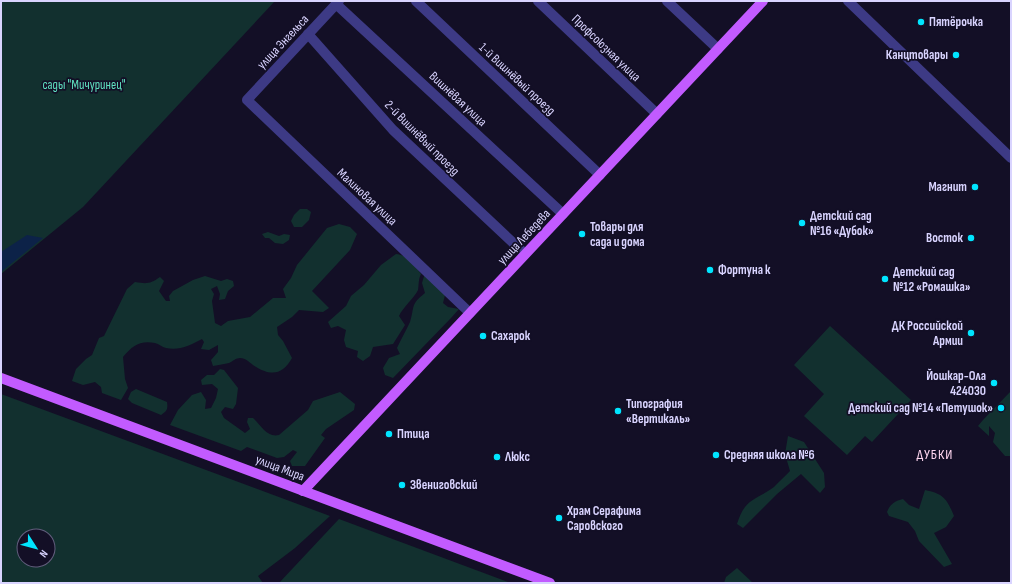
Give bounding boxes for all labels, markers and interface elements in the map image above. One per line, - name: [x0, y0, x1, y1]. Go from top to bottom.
- street label: Профсоюзная улица: [568, 11, 644, 85]
- street label: улица Энгельса: [254, 12, 312, 72]
- place label: Пятёрочка: [929, 14, 983, 30]
- marker: Пятёрочка: [916, 17, 926, 27]
- street label: 1-й Вишнёвый проезд: [475, 39, 559, 119]
- place label: Канцтовары: [886, 47, 948, 63]
- marker: Канцтовары: [951, 50, 961, 60]
- street label: Вишнёвая улица: [426, 68, 490, 130]
- park label: сады "Мичуринец": [43, 77, 126, 93]
- street label: 2-й Вишнёвый проезд: [381, 97, 463, 179]
- street label: Малиновая улица: [334, 165, 400, 229]
- place label: Магнит: [928, 179, 967, 195]
- marker: Магнит: [970, 182, 980, 192]
- street label: улица Лебедева: [494, 206, 554, 268]
- place label: Детский сад №16 «Дубок»: [810, 208, 874, 239]
- marker: Детский сад №16 «Дубок»: [797, 218, 807, 228]
- place label: Товары для сада и дома: [590, 219, 645, 250]
- marker: Товары для сада и дома: [577, 229, 587, 239]
- place label: Восток: [926, 230, 964, 246]
- marker: Восток: [966, 233, 976, 243]
- place label: Фортуна к: [718, 262, 771, 278]
- place label: Детский сад №12 «Ромашка»: [893, 264, 971, 295]
- marker: Фортуна к: [705, 265, 715, 275]
- marker: Детский сад №12 «Ромашка»: [880, 274, 890, 284]
- place label: ДК Российской Армии: [892, 318, 963, 349]
- place label: Сахарок: [491, 328, 531, 344]
- marker: ДК Российской Армии: [966, 328, 976, 338]
- marker: Сахарок: [478, 331, 488, 341]
- place label: Йошкар-Ола 424030: [926, 368, 986, 399]
- marker: Йошкар-Ола 424030: [989, 378, 999, 388]
- place label: Типография «Вертикаль»: [626, 396, 690, 427]
- place label: Детский сад №14 «Петушок»: [848, 400, 993, 416]
- marker: Детский сад №14 «Петушок»: [996, 403, 1006, 413]
- marker: Типография «Вертикаль»: [613, 406, 623, 416]
- place label: Птица: [397, 426, 430, 442]
- marker: Птица: [384, 429, 394, 439]
- district label: ДУБКИ: [917, 446, 953, 463]
- place label: Средняя школа №6: [724, 447, 815, 463]
- place label: Люкс: [504, 449, 530, 465]
- marker: Средняя школа №6: [711, 450, 721, 460]
- street label: улица Мира: [253, 451, 307, 485]
- marker: Люкс: [492, 452, 502, 462]
- place label: Звениговский: [410, 477, 478, 493]
- marker: Звениговский: [397, 480, 407, 490]
- place label: Храм Серафима Саровского: [566, 503, 641, 534]
- marker: Храм Серафима Саровского: [554, 513, 564, 523]
- north arrow: [16, 528, 56, 568]
- text: N: [37, 547, 51, 560]

